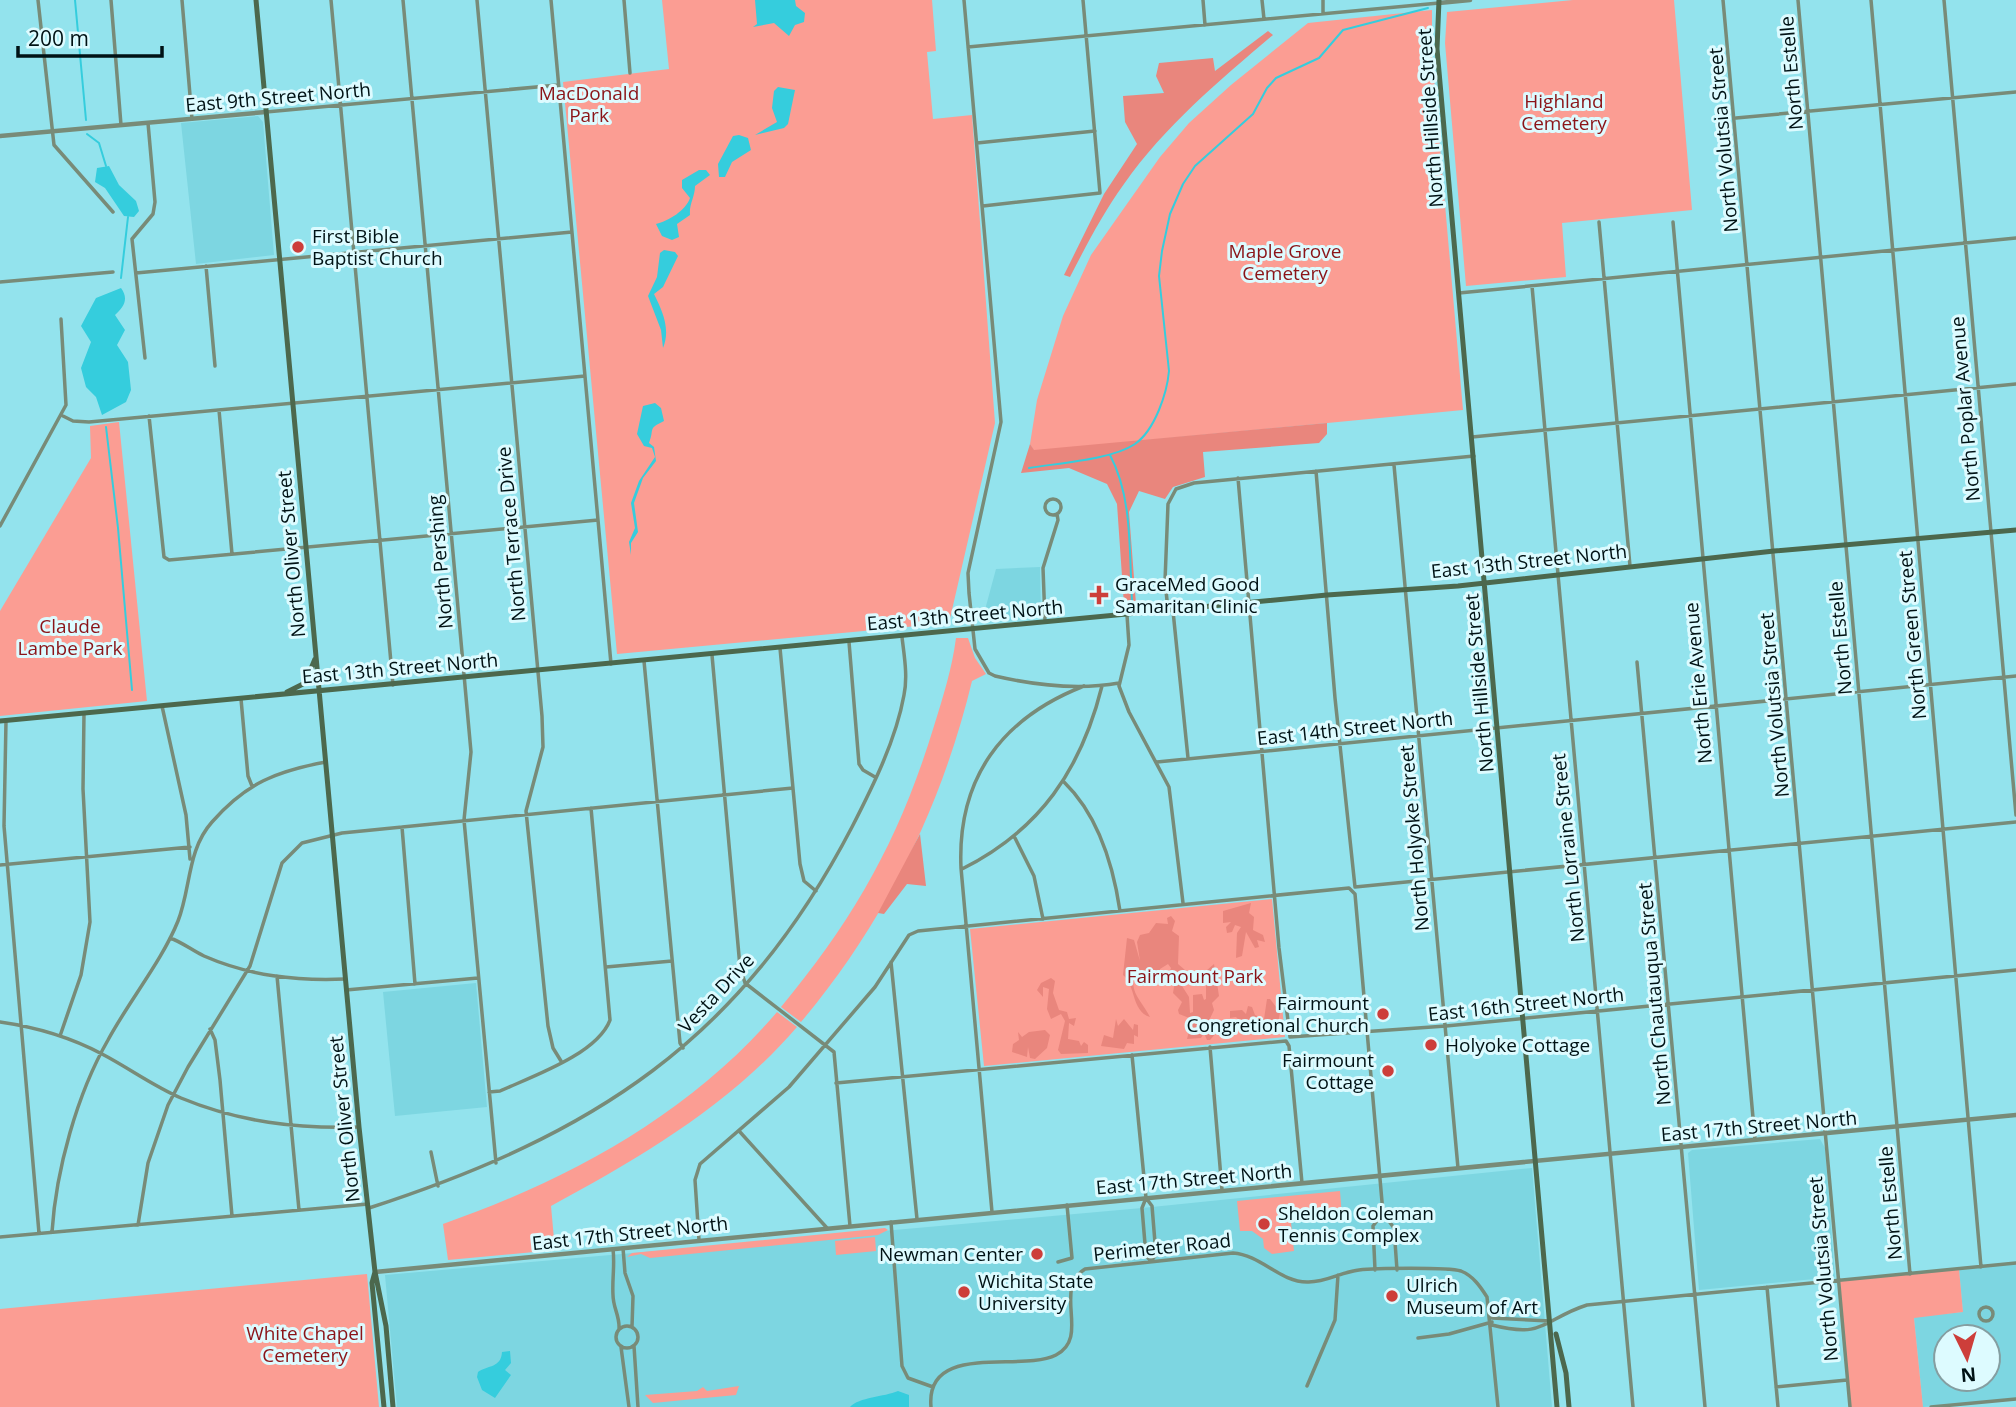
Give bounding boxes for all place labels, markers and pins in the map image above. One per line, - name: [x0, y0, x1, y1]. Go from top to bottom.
- place label: First Bible Baptist Church: [312, 223, 443, 271]
- marker: First Bible Baptist Church: [290, 239, 306, 255]
- place label: GraceMed Good Samaritan Clinic: [1115, 571, 1260, 619]
- marker: GraceMed Good Samaritan Clinic: [1089, 585, 1109, 605]
- place label: Fairmount Congretional Church: [1186, 990, 1369, 1038]
- marker: Fairmount Congretional Church: [1375, 1006, 1391, 1022]
- place label: Holyoke Cottage: [1445, 1032, 1590, 1058]
- marker: Holyoke Cottage: [1423, 1037, 1439, 1053]
- place label: Fairmount Cottage: [1282, 1047, 1374, 1095]
- marker: Fairmount Cottage: [1380, 1063, 1396, 1079]
- place label: Sheldon Coleman Tennis Complex: [1278, 1200, 1434, 1248]
- marker: Sheldon Coleman Tennis Complex: [1256, 1216, 1272, 1232]
- place label: Newman Center: [879, 1241, 1023, 1267]
- marker: Newman Center: [1029, 1246, 1045, 1262]
- place label: Wichita State University: [978, 1268, 1093, 1316]
- place label: Ulrich Museum of Art: [1406, 1272, 1538, 1320]
- marker: Wichita State University: [956, 1284, 972, 1300]
- marker: Ulrich Museum of Art: [1384, 1288, 1400, 1304]

